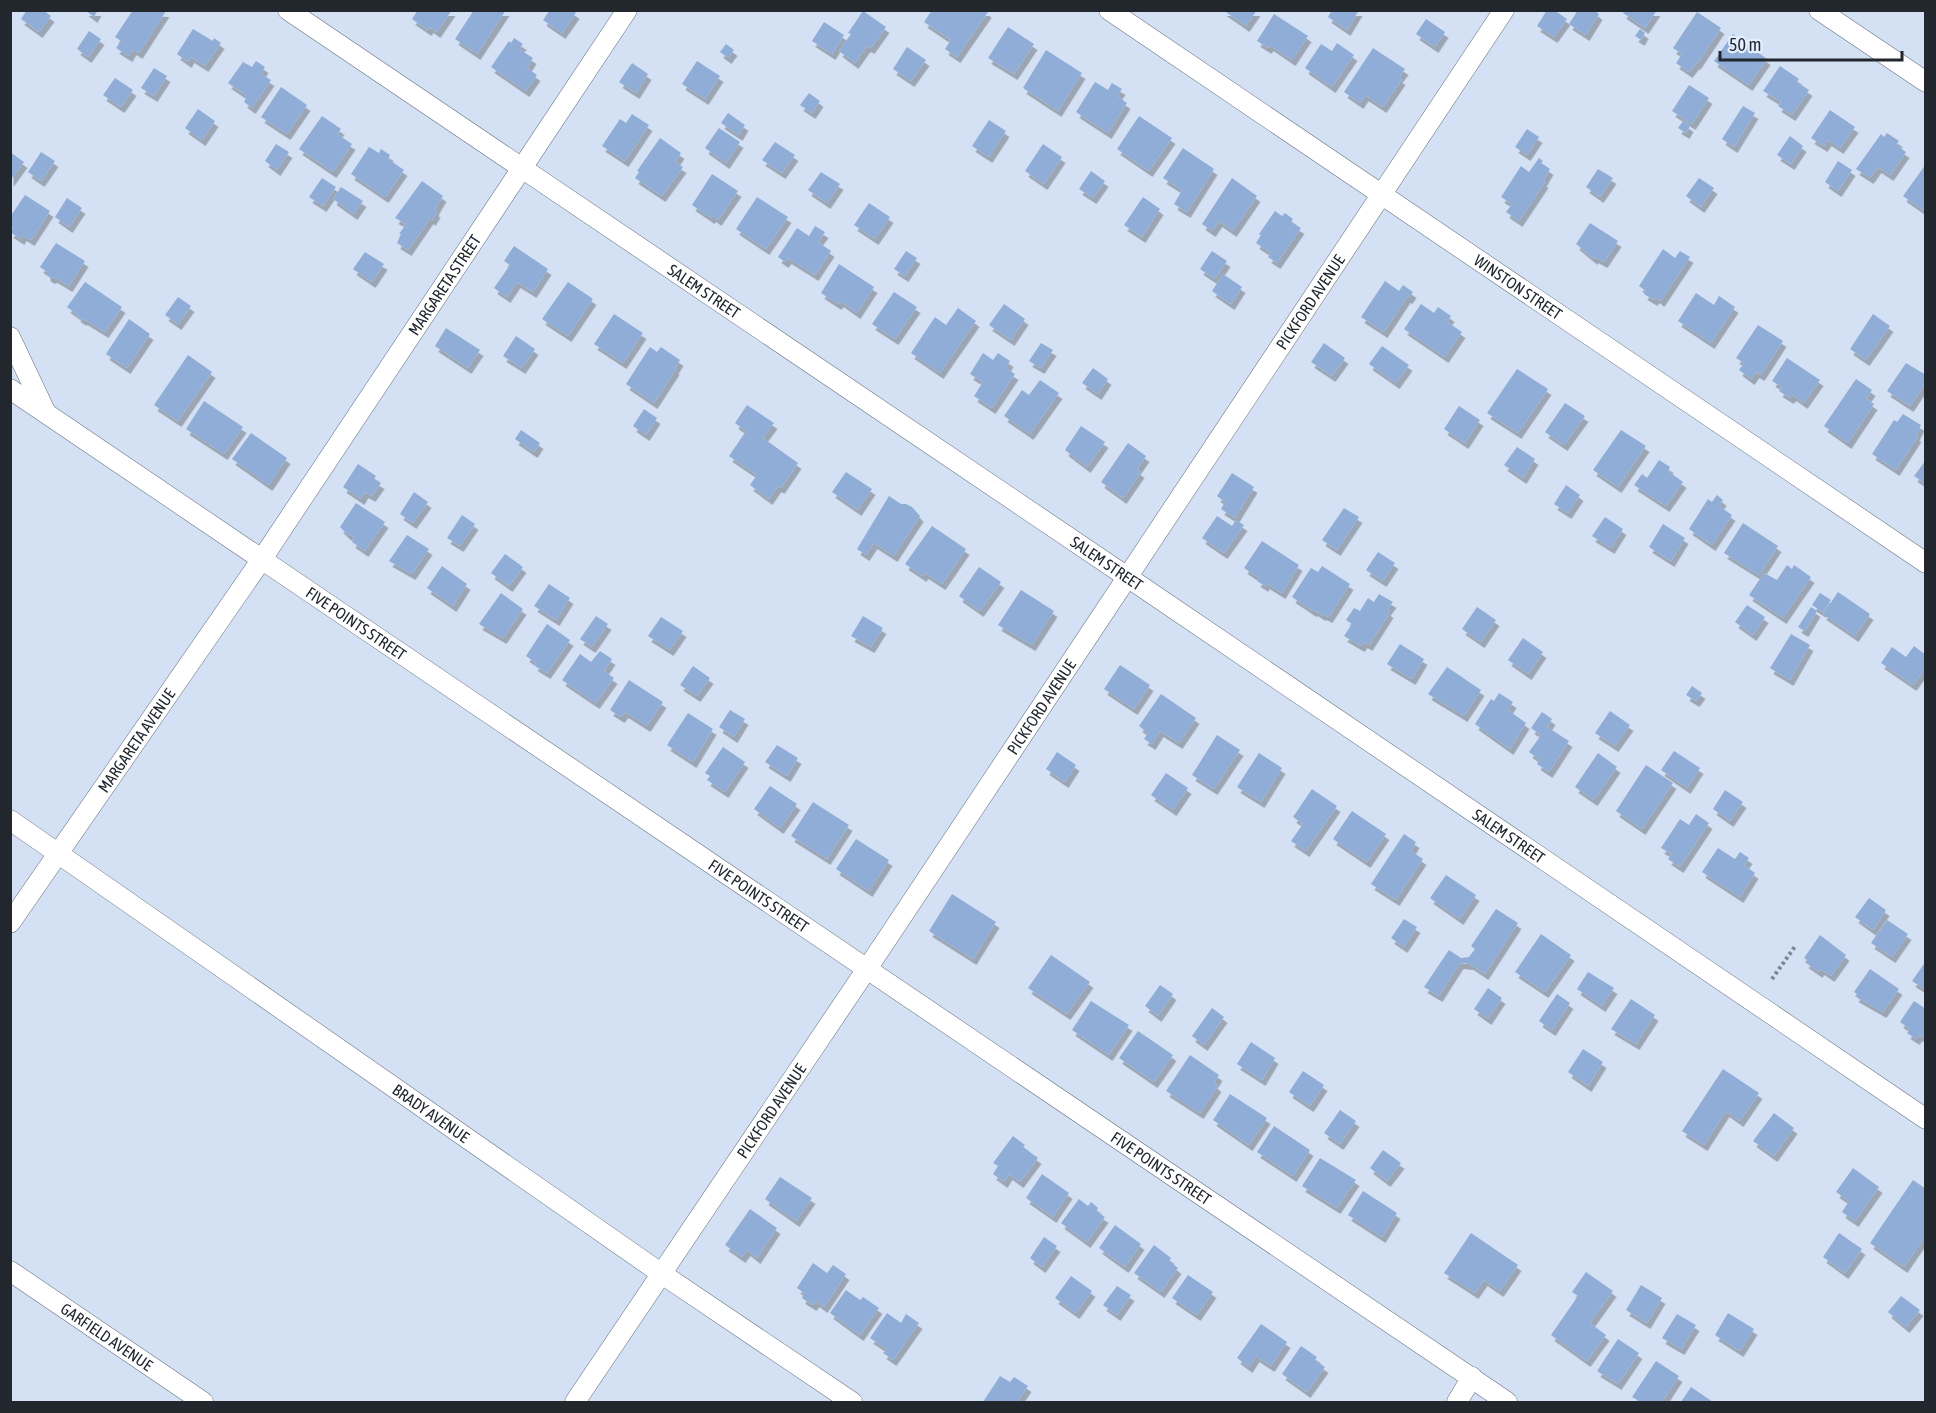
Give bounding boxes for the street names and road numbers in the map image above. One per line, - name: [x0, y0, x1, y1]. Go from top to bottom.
- street label: MARGARETA STREET: [405, 231, 484, 338]
- street label: PICKFORD AVENUE: [1272, 251, 1348, 353]
- street label: WINSTON STREET: [1471, 251, 1565, 323]
- street label: SALEM STREET: [665, 260, 743, 322]
- street label: SALEM STREET: [1067, 532, 1146, 594]
- street label: FIVE POINTS STREET: [303, 583, 410, 663]
- street label: PICKFORD AVENUE: [1003, 656, 1079, 758]
- street label: MARGARETA AVENUE: [94, 685, 179, 796]
- street label: SALEM STREET: [1469, 805, 1548, 867]
- street label: FIVE POINTS STREET: [705, 856, 812, 936]
- street label: PICKFORD AVENUE: [733, 1060, 809, 1162]
- street label: BRADY AVENUE: [389, 1080, 473, 1146]
- street label: FIVE POINTS STREET: [1108, 1128, 1215, 1208]
- street label: GARFIELD AVENUE: [57, 1299, 156, 1374]

